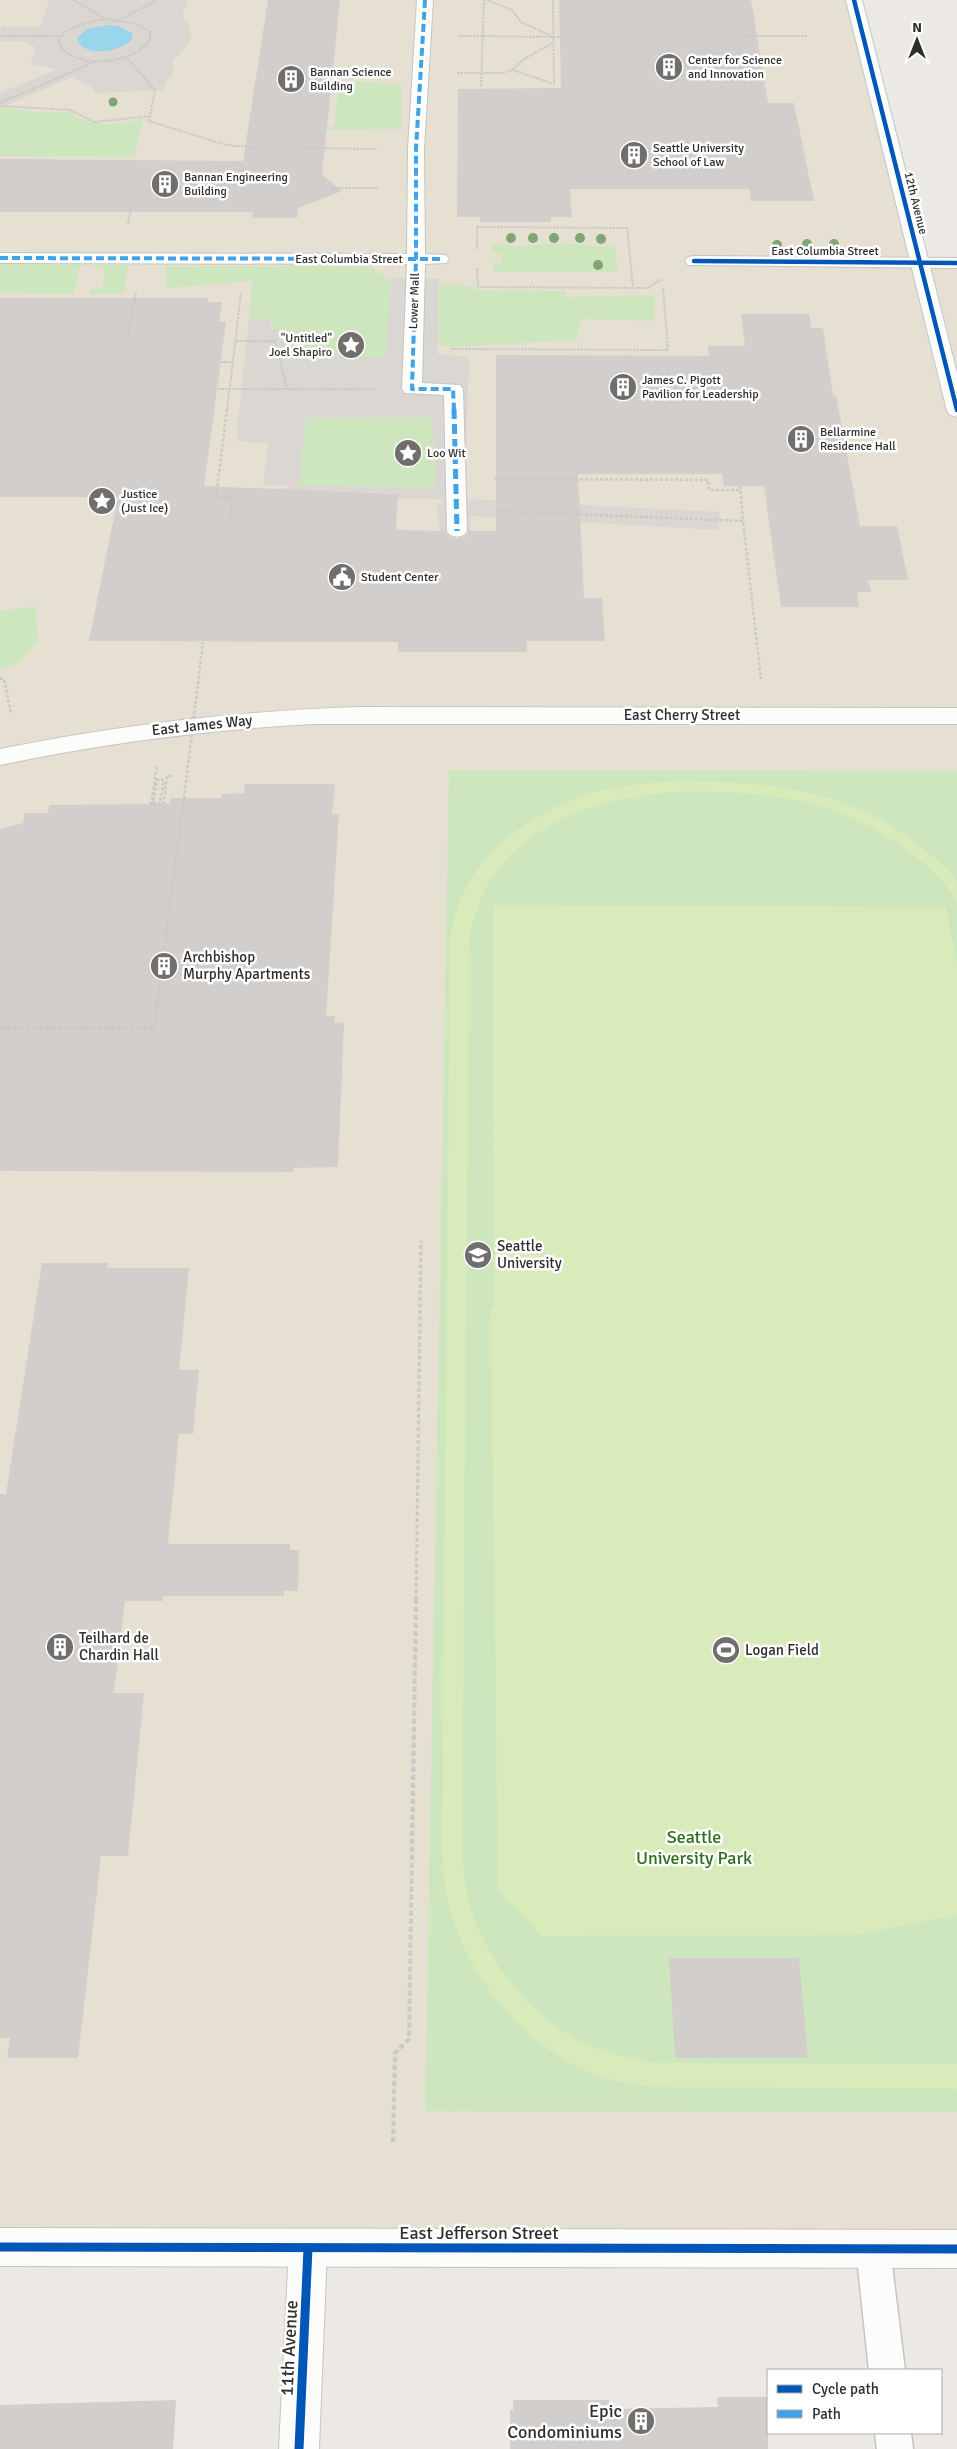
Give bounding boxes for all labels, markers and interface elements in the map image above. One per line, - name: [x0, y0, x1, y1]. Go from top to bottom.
- north arrow: [892, 15, 942, 65]
- text: N: [912, 19, 922, 36]
- building icon: Center for Science and Innovation: [654, 52, 684, 82]
- place label: Center for Science and Innovation: [688, 53, 782, 82]
- building icon: Bannan Science Building: [276, 64, 306, 94]
- place label: Bannan Science Building: [310, 65, 392, 94]
- building icon: Seattle University School of Law: [619, 140, 649, 170]
- place label: Seattle University School of Law: [653, 141, 744, 170]
- building icon: Bannan Engineering Building: [150, 169, 180, 199]
- place label: Bannan Engineering Building: [184, 170, 288, 199]
- street label: 12th Avenue: [901, 170, 931, 236]
- street label: East Columbia Street: [771, 244, 879, 259]
- street label: East Columbia Street: [295, 252, 403, 267]
- street label: Lower Mall: [406, 272, 423, 329]
- place icon: "Untitled" Joel Shapiro: [336, 330, 366, 360]
- place label: "Untitled" Joel Shapiro: [269, 331, 332, 360]
- building icon: James C. Pigott Pavilion for Leadership: [608, 372, 638, 402]
- place label: James C. Pigott Pavilion for Leadership: [642, 373, 759, 402]
- building icon: Bellarmine Residence Hall: [786, 424, 816, 454]
- place label: Bellarmine Residence Hall: [820, 425, 896, 454]
- place icon: Loo Wit: [393, 438, 423, 468]
- place label: Loo Wit: [427, 446, 466, 461]
- place icon: Justice (Just Ice): [87, 486, 117, 516]
- place label: Justice (Just Ice): [121, 487, 168, 516]
- public building icon: Student Center: [327, 562, 357, 592]
- place label: Student Center: [361, 570, 439, 585]
- street label: East Cherry Street: [624, 706, 740, 724]
- street label: East James Way: [151, 711, 253, 739]
- place label: Archbishop Murphy Apartments: [183, 948, 311, 983]
- building icon: Archbishop Murphy Apartments: [149, 951, 179, 981]
- place label: Seattle University: [497, 1237, 562, 1272]
- school or university icon: Seattle University: [463, 1240, 493, 1270]
- place label: Teilhard de Chardin Hall: [79, 1629, 159, 1664]
- building icon: Teilhard de Chardin Hall: [45, 1632, 75, 1662]
- sports icon: Logan Field: [711, 1635, 741, 1665]
- place label: Logan Field: [745, 1641, 819, 1659]
- park label: Seattle University Park: [636, 1826, 752, 1869]
- street label: East Jefferson Street: [399, 2222, 559, 2244]
- street label: 11th Avenue: [276, 2300, 302, 2396]
- legend: [767, 2369, 942, 2434]
- text: Cycle path: [812, 2380, 879, 2398]
- place label: Epic Condominiums: [507, 2400, 622, 2443]
- text: Path: [812, 2405, 841, 2423]
- building icon: Epic Condominiums: [626, 2406, 656, 2436]

